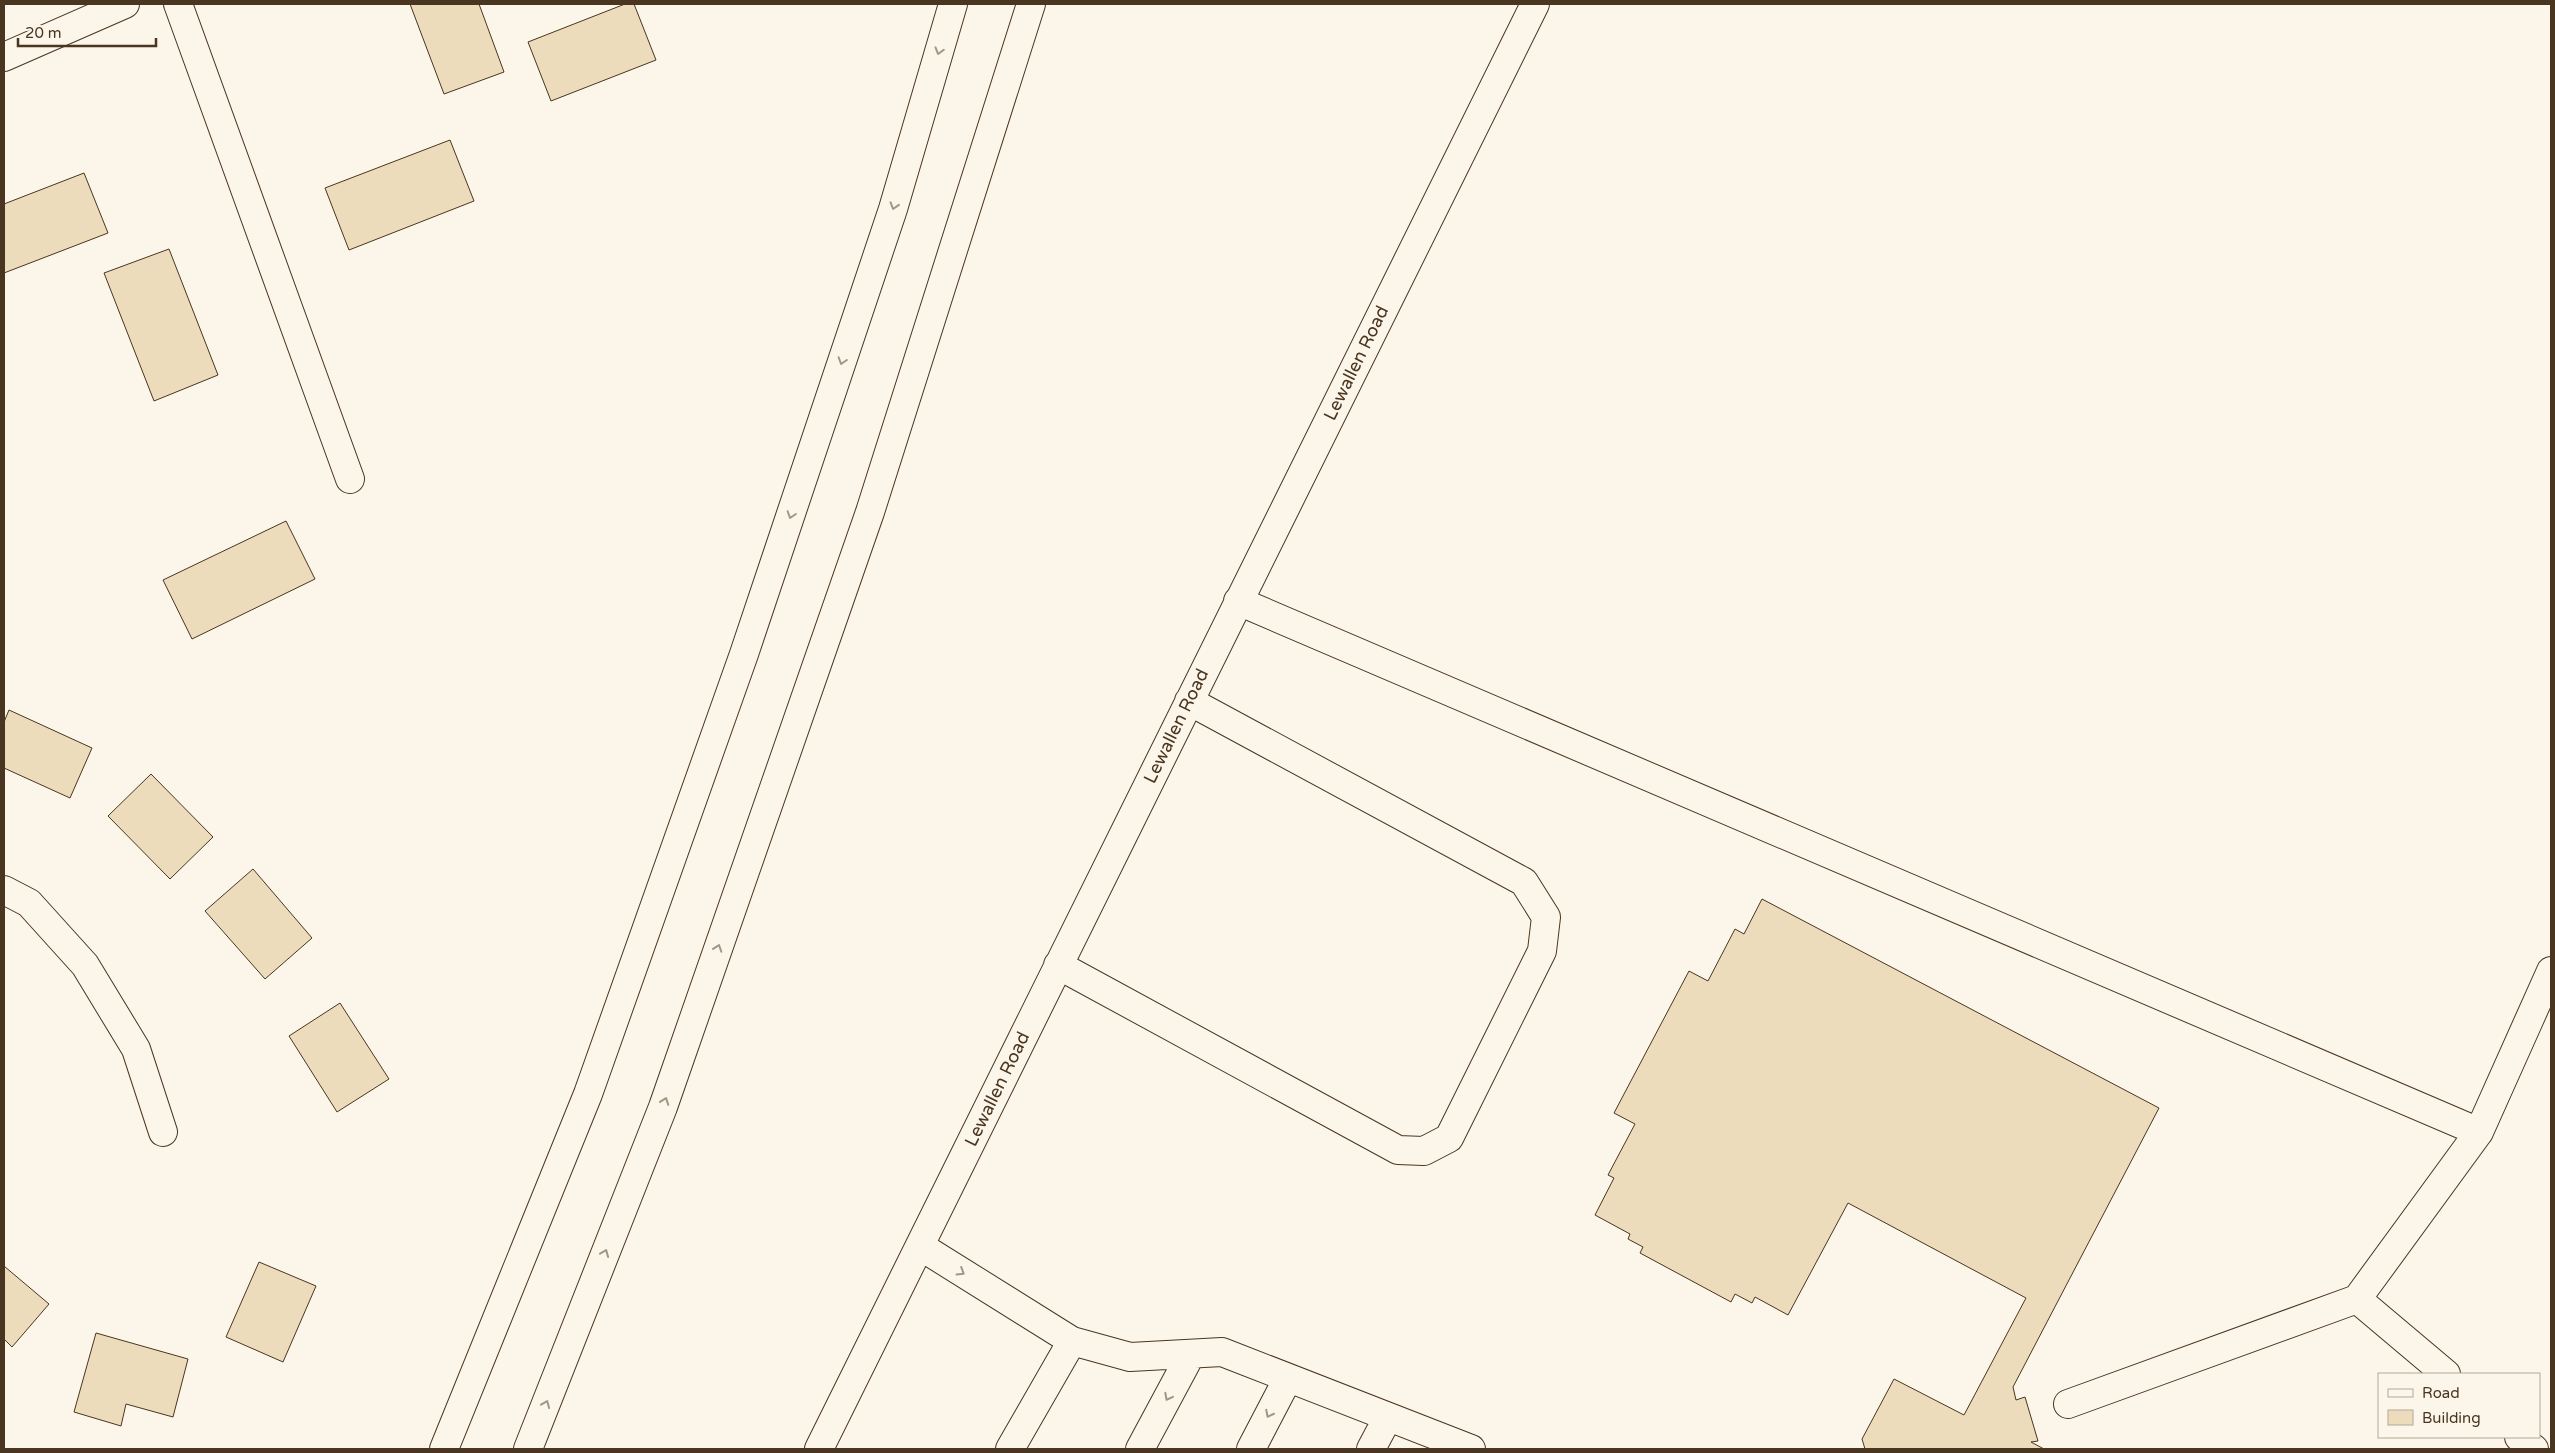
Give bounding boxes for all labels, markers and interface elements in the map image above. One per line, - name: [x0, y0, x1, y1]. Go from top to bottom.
- scale bar: [18, 15, 155, 47]
- text: 20 m: [25, 24, 62, 42]
- one-way arrow: [935, 46, 945, 54]
- one-way arrow: [889, 202, 899, 210]
- street label: Lewallen Road: [1319, 302, 1393, 424]
- one-way arrow: [838, 356, 848, 364]
- one-way arrow: [787, 510, 797, 518]
- street label: Lewallen Road: [1139, 665, 1213, 787]
- one-way arrow: [712, 944, 722, 953]
- street label: Lewallen Road: [960, 1028, 1034, 1150]
- one-way arrow: [659, 1098, 669, 1106]
- one-way arrow: [599, 1249, 610, 1258]
- one-way arrow: [956, 1266, 965, 1276]
- legend: [2378, 1373, 2540, 1438]
- text: Road: [2422, 1384, 2460, 1402]
- one-way arrow: [1164, 1392, 1174, 1401]
- one-way arrow: [540, 1400, 550, 1409]
- one-way arrow: [1265, 1408, 1275, 1417]
- text: Building: [2422, 1409, 2481, 1427]

